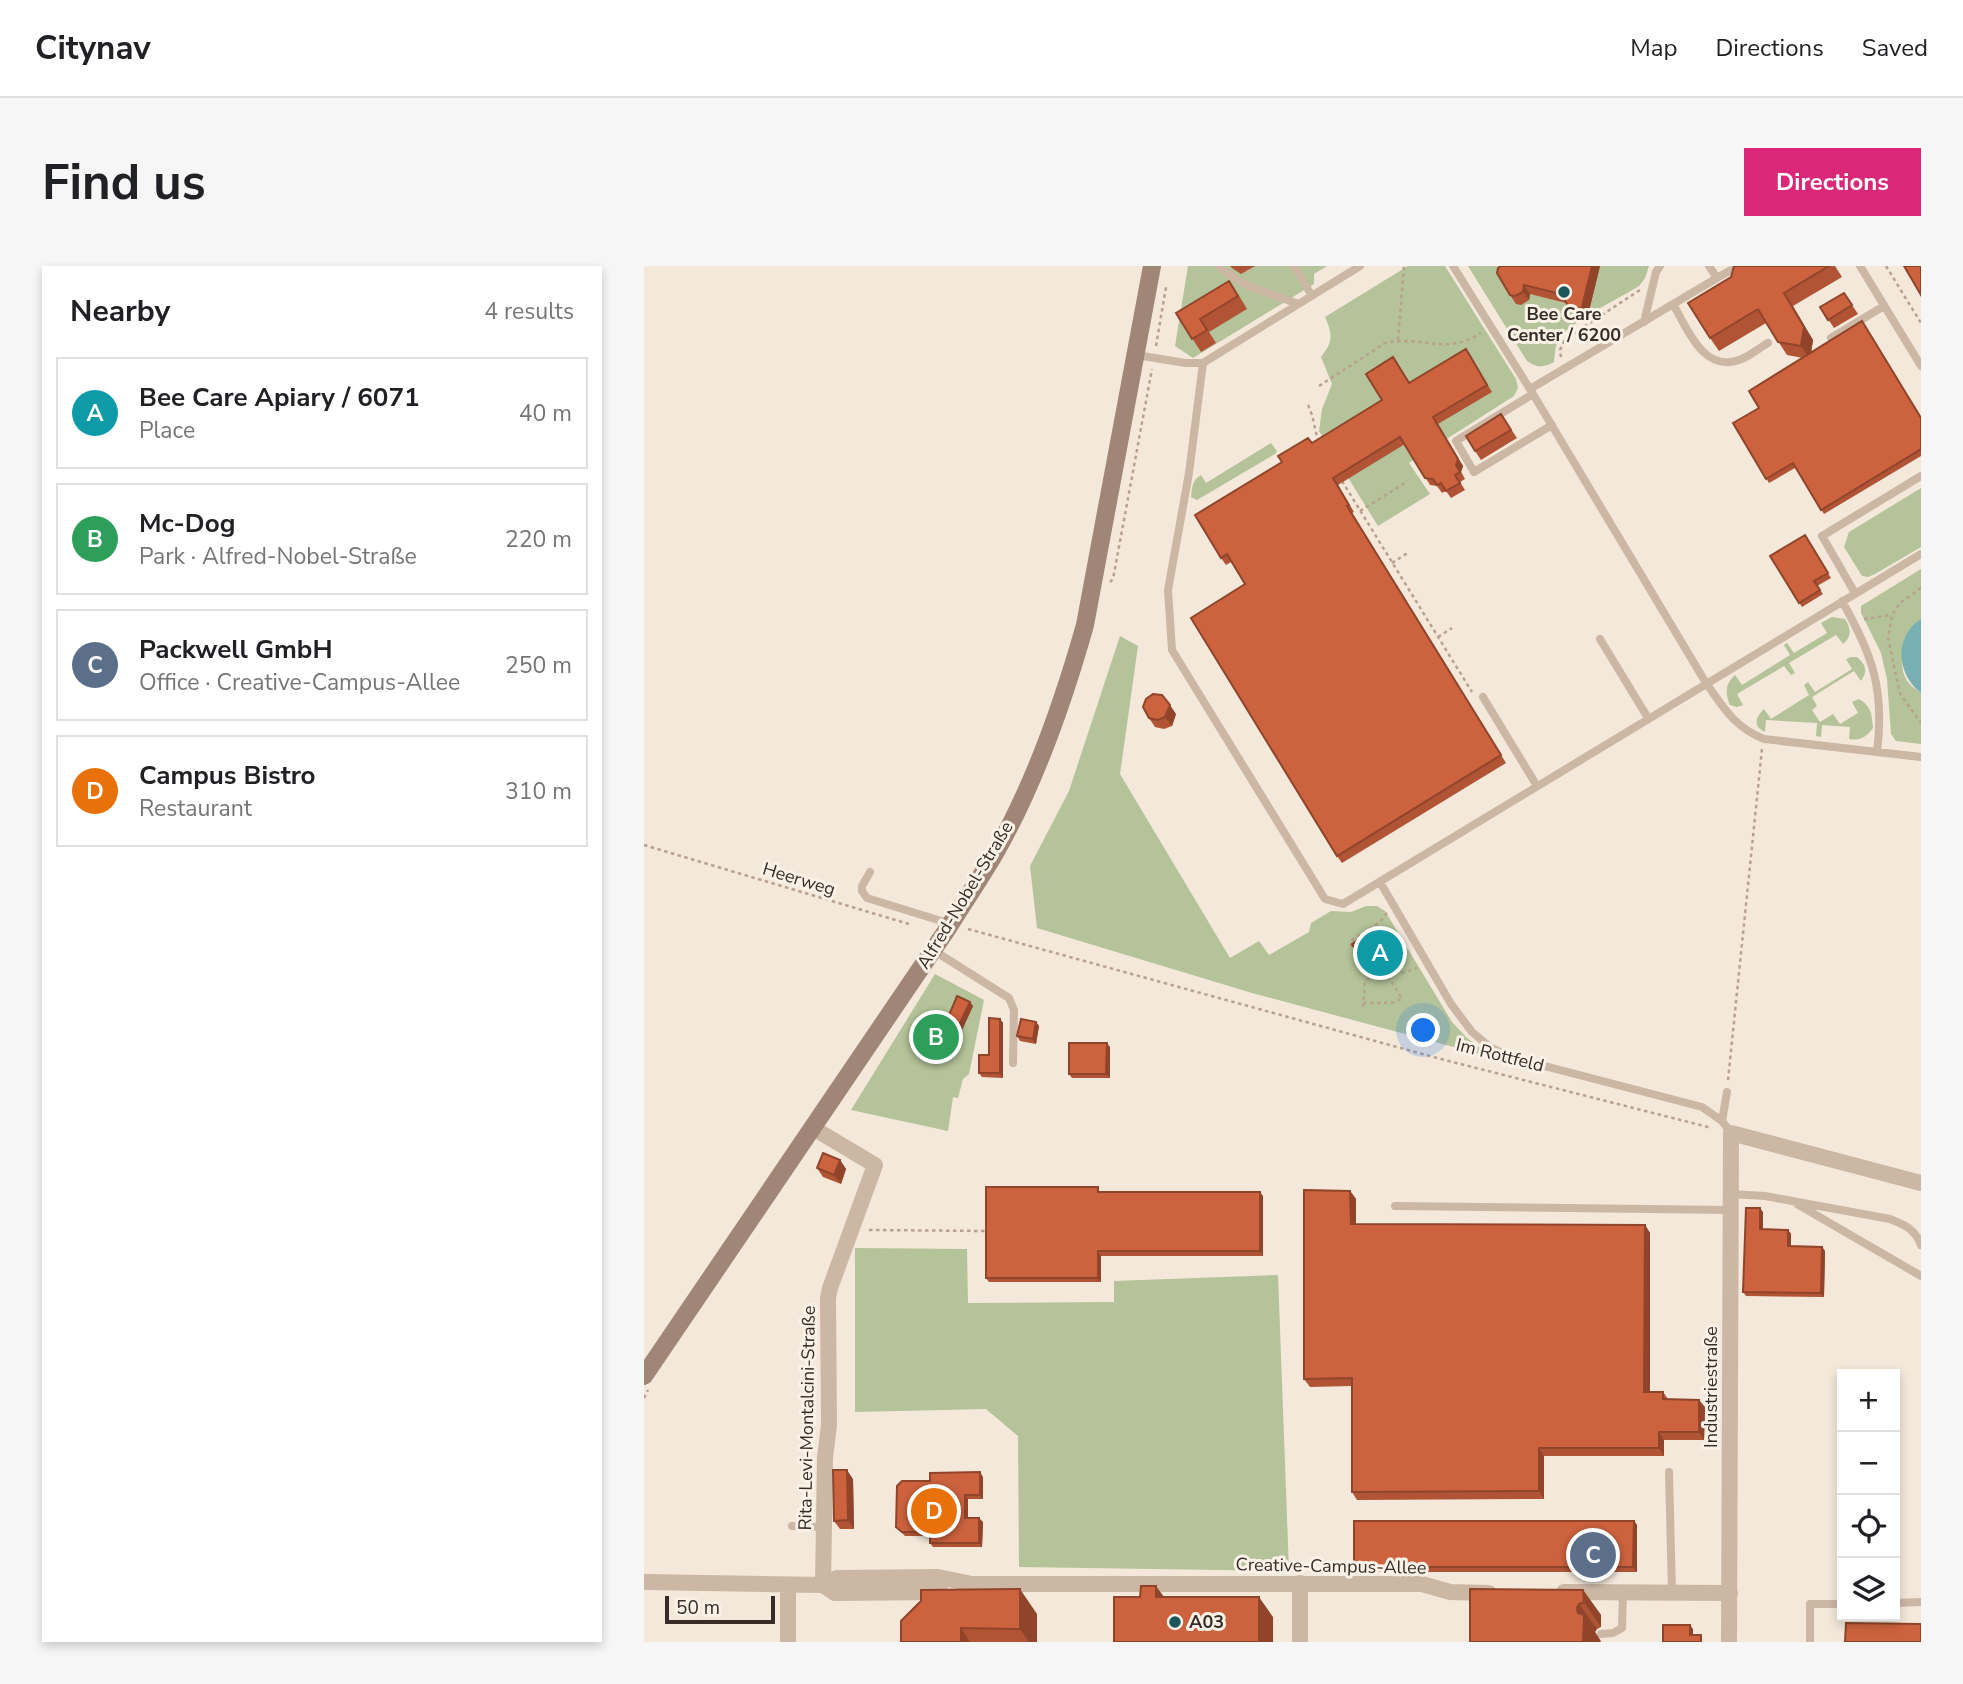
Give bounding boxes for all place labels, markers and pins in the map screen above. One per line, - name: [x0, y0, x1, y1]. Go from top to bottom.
- marker: Bee Care Center / 6200: [1556, 284, 1572, 300]
- place label: Bee Care Center / 6200: [1507, 302, 1621, 347]
- pin: A: [1357, 927, 1403, 979]
- pin: B: [913, 1011, 959, 1063]
- pin: D: [911, 1485, 957, 1537]
- pin: C: [1570, 1529, 1616, 1581]
- place label: A03: [1189, 1610, 1224, 1634]
- marker: A03: [1167, 1614, 1183, 1630]

